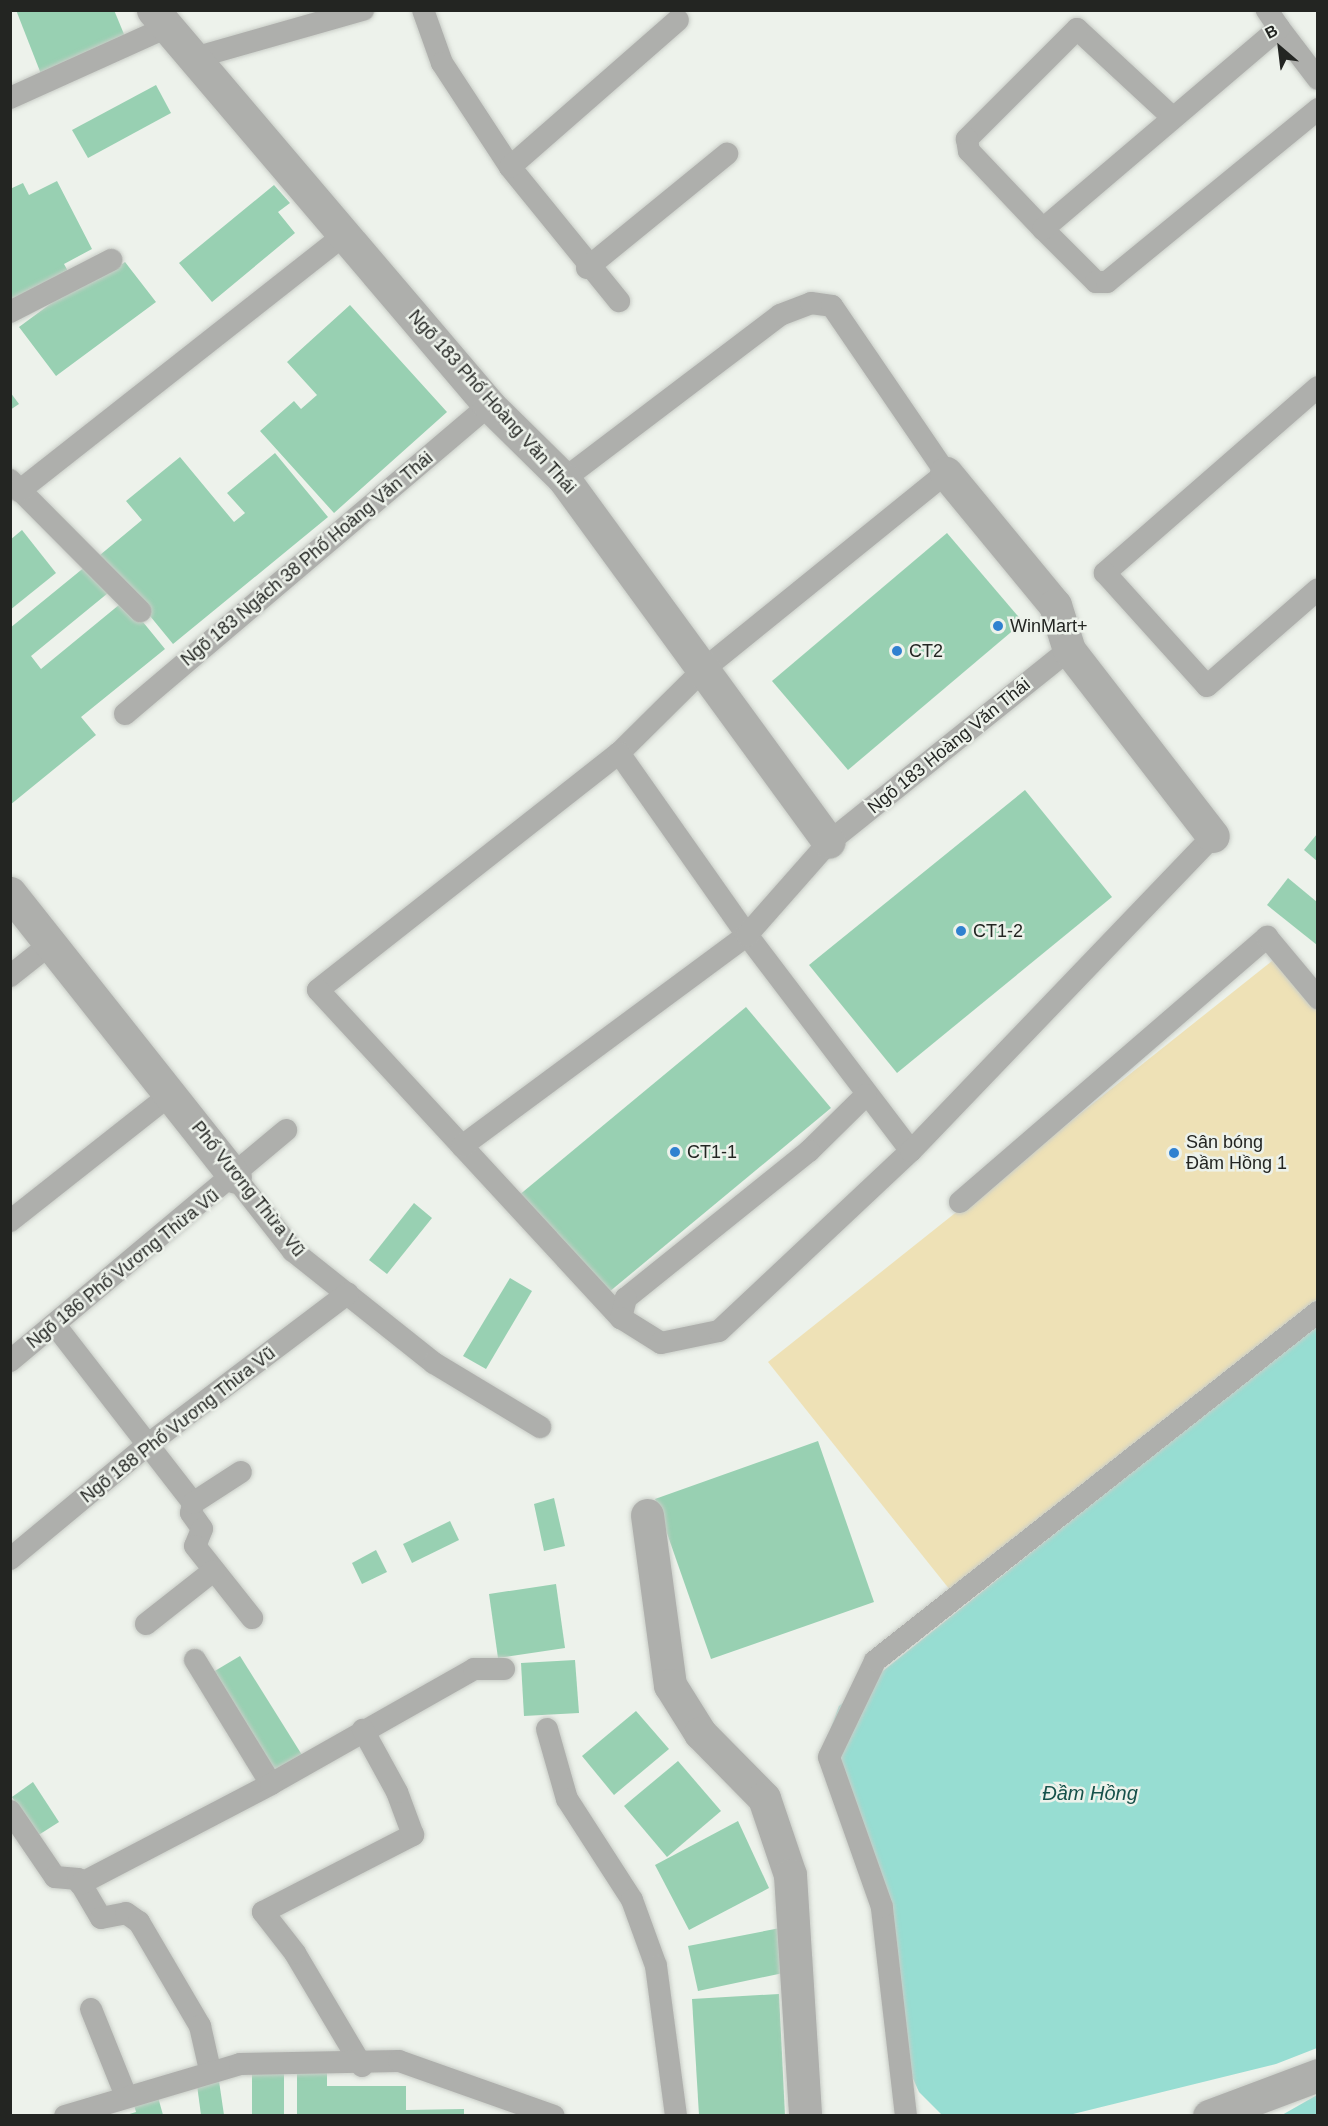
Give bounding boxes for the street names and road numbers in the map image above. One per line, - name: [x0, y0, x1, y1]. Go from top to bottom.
- street label: Ngõ 183 Phố Hoàng Văn Thái: [404, 306, 580, 498]
- street label: Ngõ 183 Ngách 38 Phố Hoàng Văn Thái: [177, 447, 437, 671]
- street label: Ngõ 183 Hoàng Văn Thái: [863, 674, 1035, 818]
- street label: Phố Vương Thừa Vũ: [187, 1117, 309, 1261]
- street label: Ngõ 186 Phố Vương Thừa Vũ: [23, 1185, 223, 1353]
- street label: Ngõ 188 Phố Vương Thừa Vũ: [76, 1342, 280, 1508]

